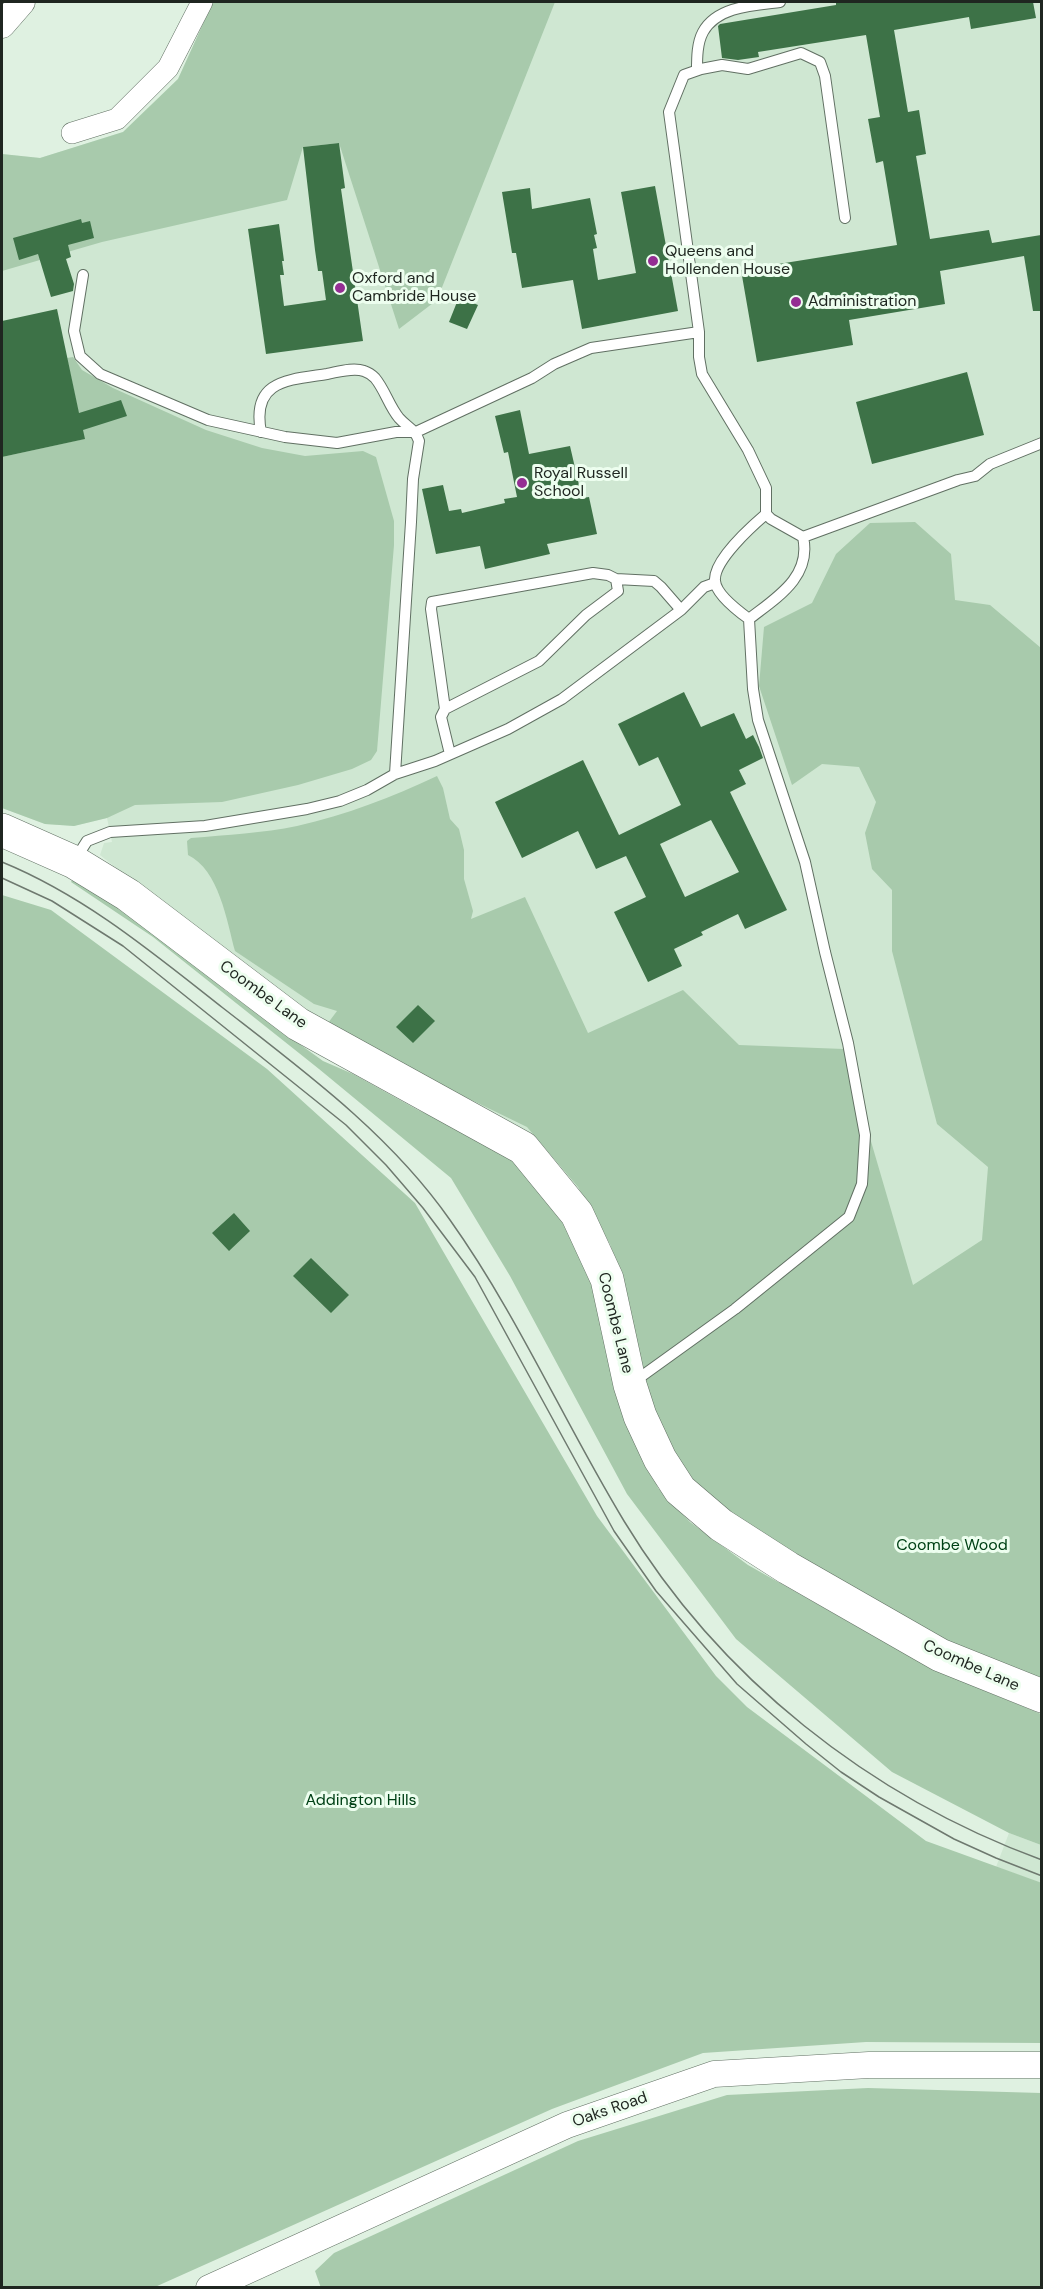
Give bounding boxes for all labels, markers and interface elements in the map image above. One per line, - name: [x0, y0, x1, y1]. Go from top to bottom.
- place label: Queens and Hollenden House: [665, 242, 790, 280]
- marker: Queens and Hollenden House: [646, 254, 660, 268]
- place label: Oxford and Cambride House: [352, 269, 476, 307]
- marker: Oxford and Cambride House: [333, 281, 347, 295]
- place label: Administration: [808, 292, 916, 312]
- marker: Administration: [789, 295, 803, 309]
- place label: Royal Russell School: [534, 464, 628, 502]
- marker: Royal Russell School: [515, 476, 529, 490]
- street label: Coombe Lane: [216, 957, 310, 1033]
- street label: Coombe Lane: [593, 1270, 637, 1376]
- park label: Coombe Wood: [896, 1536, 1008, 1556]
- street label: Coombe Lane: [920, 1636, 1022, 1696]
- park label: Addington Hills: [305, 1791, 417, 1811]
- street label: Oaks Road: [570, 2088, 650, 2132]

